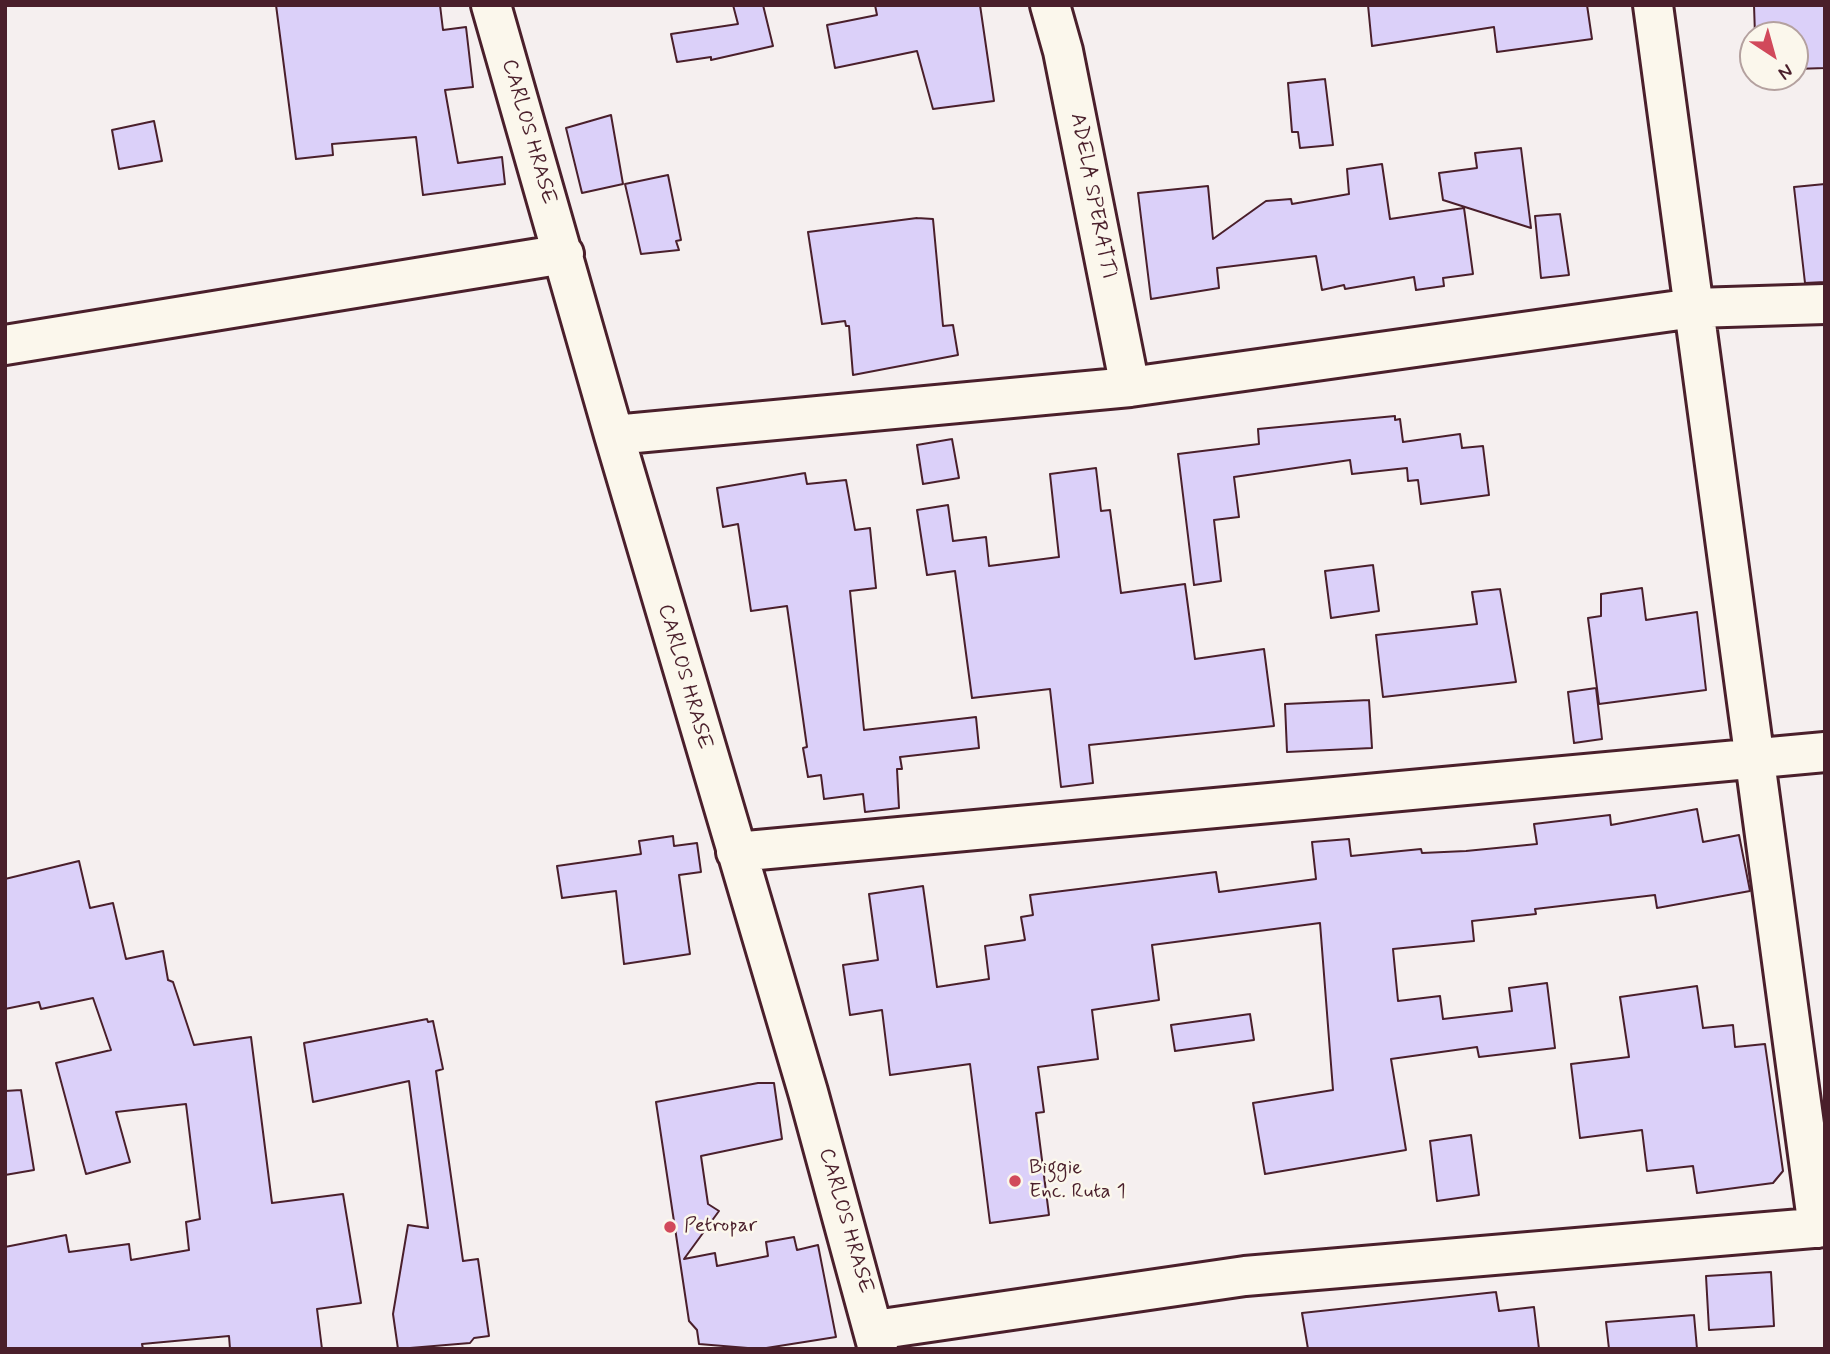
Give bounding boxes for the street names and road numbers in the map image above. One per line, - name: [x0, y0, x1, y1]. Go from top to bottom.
- street label: CARLOS HRASE: [495, 56, 561, 208]
- street label: ADELA SPERATTI: [1064, 111, 1120, 281]
- street label: CARLOS HRASE: [651, 601, 717, 753]
- street label: CARLOS HRASE: [812, 1145, 878, 1297]

